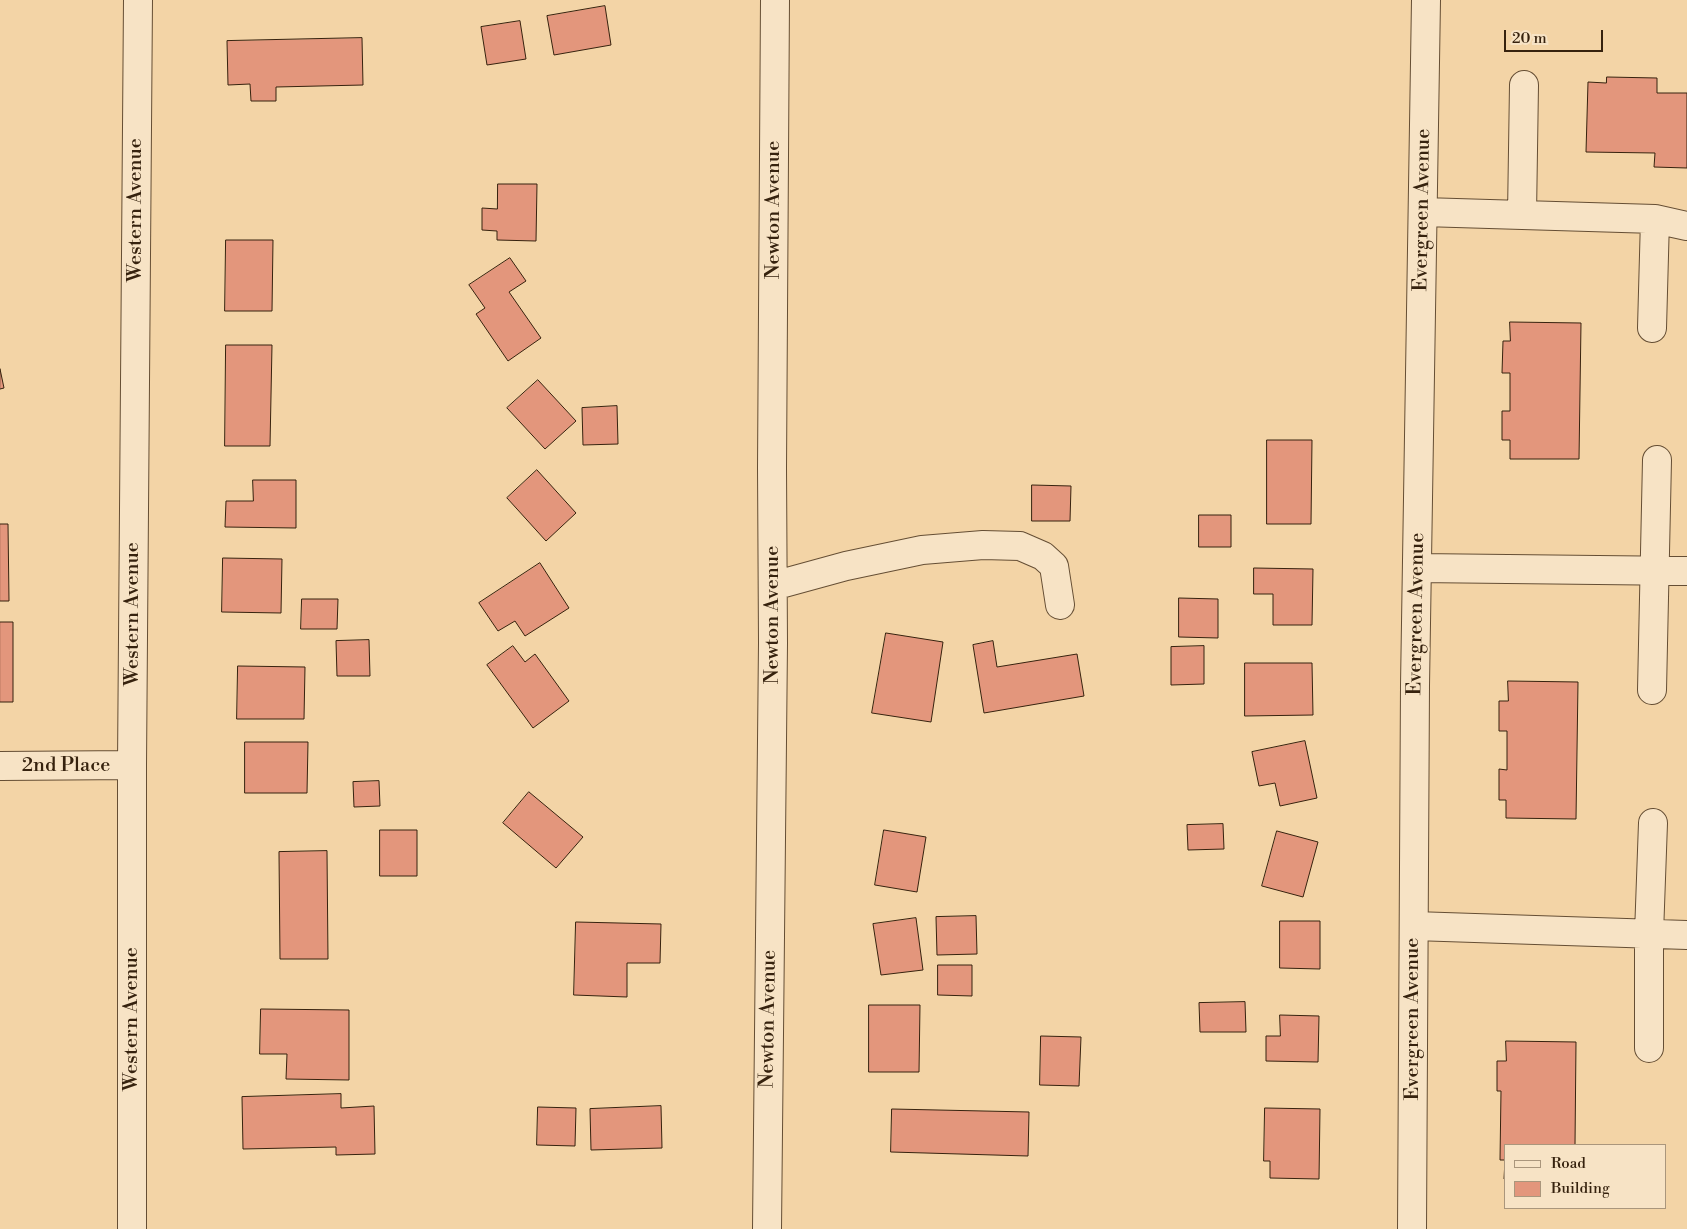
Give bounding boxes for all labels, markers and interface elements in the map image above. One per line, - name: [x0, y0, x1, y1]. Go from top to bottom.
- scale bar: [1507, 20, 1606, 52]
- text: 20 m: [1512, 29, 1547, 48]
- street label: Evergreen Avenue: [1410, 128, 1436, 292]
- street label: Western Avenue: [124, 138, 148, 282]
- street label: Newton Avenue: [762, 141, 786, 279]
- street label: Evergreen Avenue: [1404, 532, 1430, 696]
- street label: Western Avenue: [121, 542, 145, 686]
- street label: Newton Avenue: [761, 546, 785, 684]
- street label: 2nd Place: [22, 754, 110, 778]
- street label: Evergreen Avenue: [1401, 938, 1425, 1100]
- street label: Western Avenue: [120, 947, 144, 1091]
- street label: Newton Avenue: [756, 950, 782, 1088]
- legend: [1504, 1144, 1667, 1209]
- text: Road: [1551, 1154, 1586, 1173]
- text: Building: [1551, 1179, 1610, 1198]

